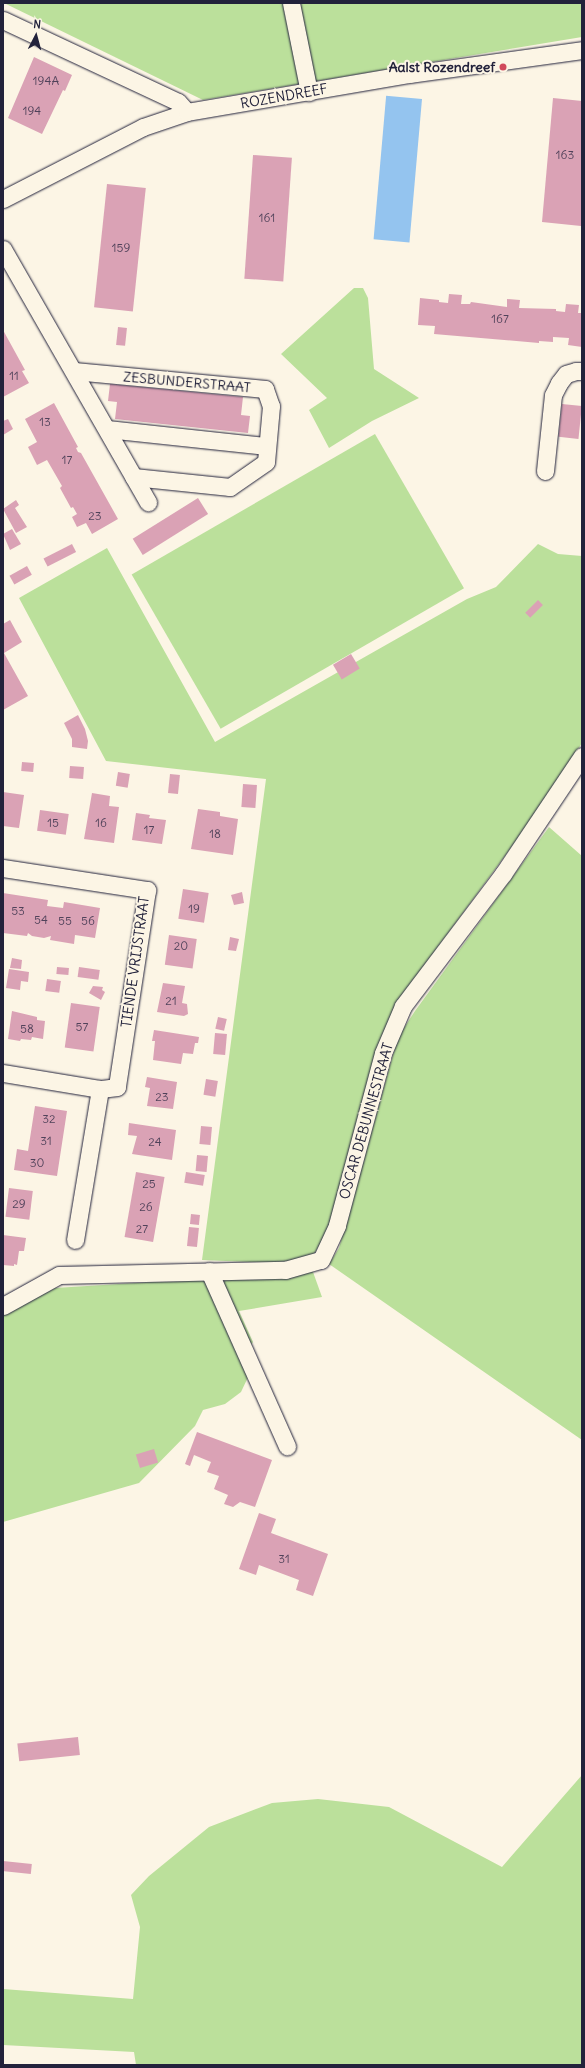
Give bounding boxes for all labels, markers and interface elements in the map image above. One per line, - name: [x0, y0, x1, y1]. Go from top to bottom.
- north arrow: [16, 16, 56, 56]
- text: N: [33, 17, 42, 31]
- place label: Aalst Rozendreef: [389, 59, 495, 75]
- marker: Aalst Rozendreef: [498, 62, 508, 72]
- house number: 194A: [33, 74, 59, 88]
- street label: ROZENDREEF: [239, 80, 329, 112]
- house number: 194: [23, 104, 41, 118]
- house number: 163: [556, 148, 574, 162]
- house number: 161: [259, 211, 275, 225]
- house number: 159: [112, 241, 130, 255]
- house number: 167: [491, 312, 509, 326]
- street label: ZESBUNDERSTRAAT: [123, 368, 251, 396]
- house number: 11: [9, 369, 19, 383]
- house number: 13: [39, 415, 51, 429]
- house number: 17: [62, 453, 72, 467]
- house number: 23: [88, 509, 102, 523]
- house number: 15: [47, 816, 59, 830]
- house number: 16: [95, 816, 107, 830]
- house number: 17: [144, 823, 154, 837]
- house number: 18: [209, 827, 221, 841]
- street label: TIENDE VRIJSTRAAT: [117, 895, 153, 1029]
- house number: 19: [188, 902, 200, 916]
- house number: 53: [11, 904, 25, 918]
- house number: 54: [34, 913, 48, 927]
- house number: 55: [58, 914, 72, 928]
- house number: 56: [81, 914, 95, 928]
- house number: 20: [174, 939, 188, 953]
- house number: 21: [165, 994, 177, 1008]
- house number: 57: [76, 1020, 88, 1034]
- house number: 58: [20, 1022, 34, 1036]
- street label: OSCAR DEBUNNESTRAAT: [336, 1041, 396, 1201]
- house number: 23: [155, 1090, 169, 1104]
- house number: 32: [42, 1112, 56, 1126]
- house number: 31: [40, 1134, 52, 1148]
- house number: 24: [148, 1135, 162, 1149]
- house number: 30: [30, 1156, 44, 1170]
- house number: 25: [142, 1177, 156, 1191]
- house number: 29: [12, 1197, 26, 1211]
- house number: 26: [139, 1200, 153, 1214]
- house number: 27: [136, 1222, 148, 1236]
- house number: 31: [278, 1552, 290, 1566]

